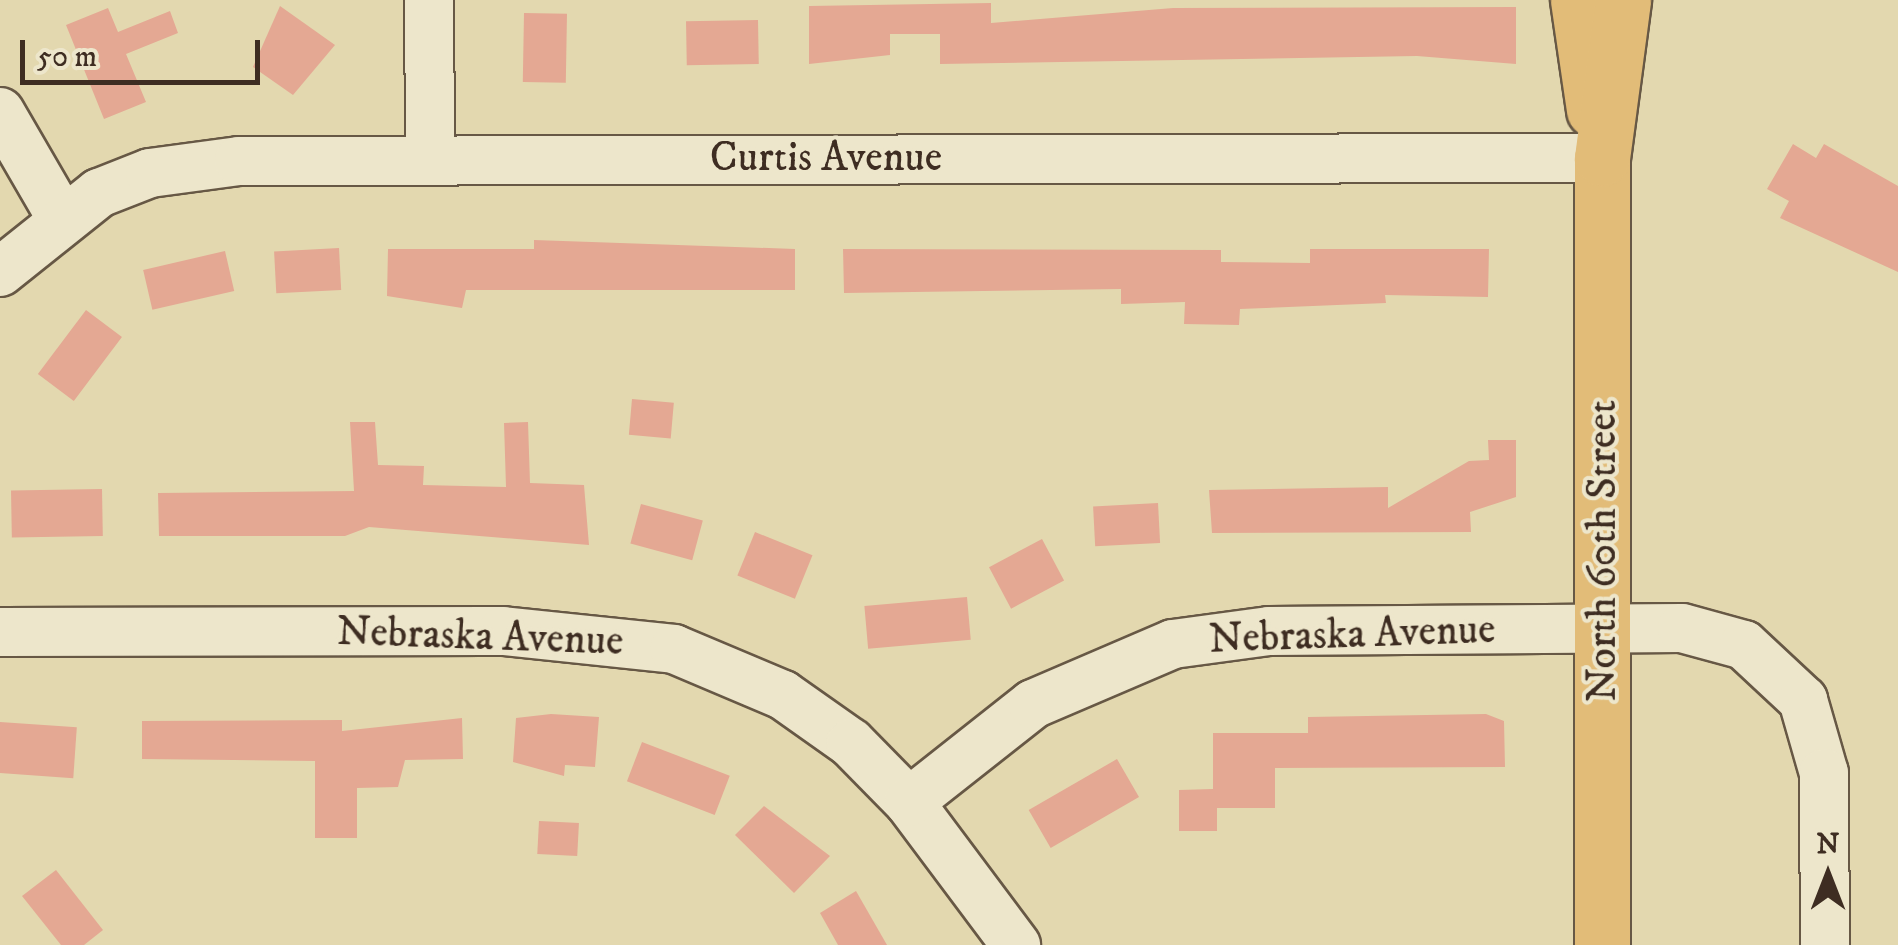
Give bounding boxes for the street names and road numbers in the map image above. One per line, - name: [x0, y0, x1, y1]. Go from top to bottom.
- street label: Curtis Avenue: [710, 133, 942, 183]
- street label: North 60th Street: [1578, 400, 1628, 702]
- street label: Nebraska Avenue: [1208, 605, 1496, 665]
- street label: Nebraska Avenue: [336, 607, 624, 667]

